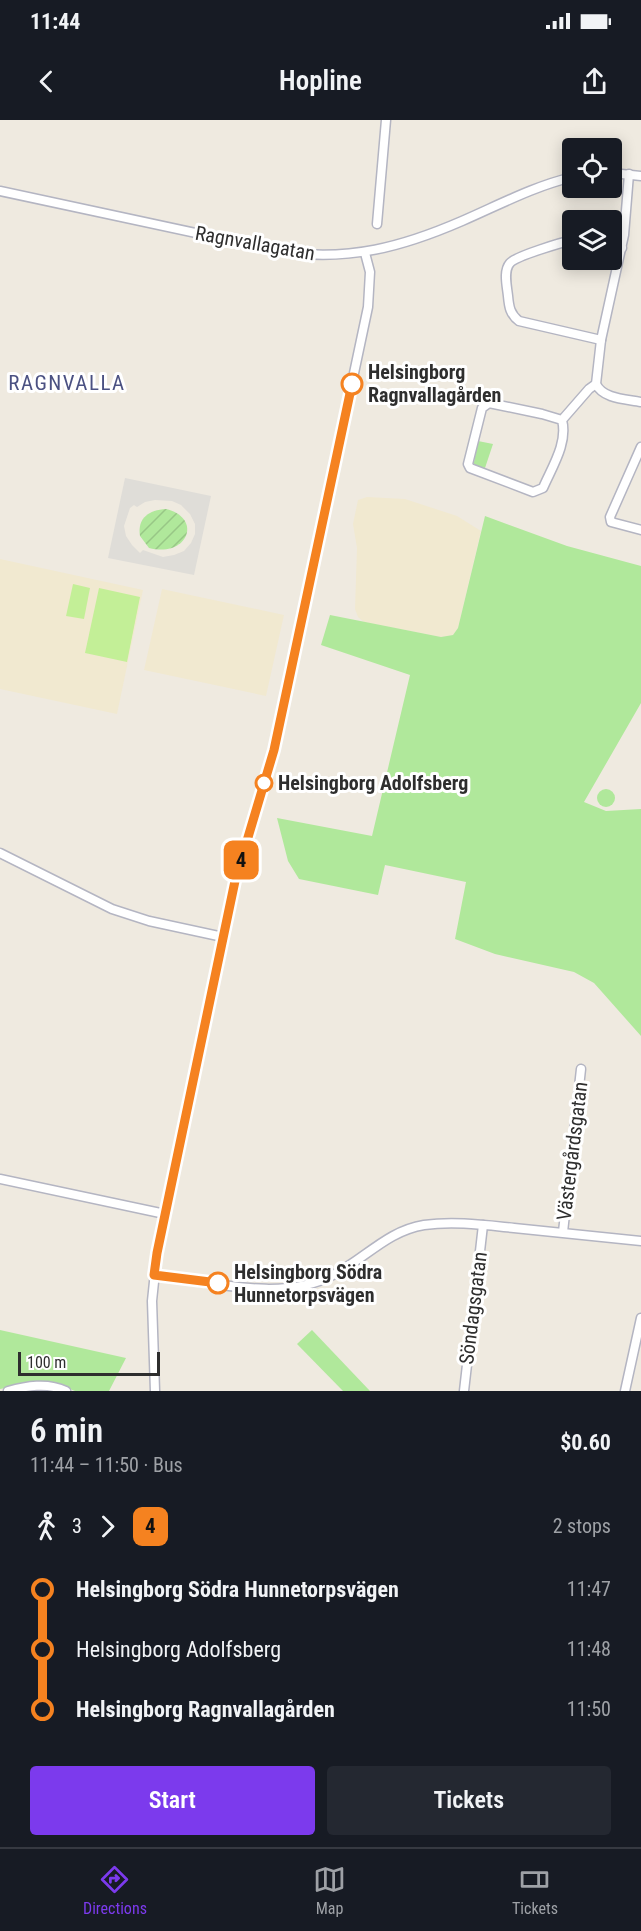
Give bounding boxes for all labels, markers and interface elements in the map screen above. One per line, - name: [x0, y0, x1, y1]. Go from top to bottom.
- text: 11:44: [30, 9, 81, 34]
- icon: back: [30, 65, 63, 98]
- text: Hopline: [279, 65, 362, 97]
- icon: share: [578, 65, 611, 98]
- map controls: [562, 138, 622, 270]
- button: locate: [562, 138, 622, 198]
- button: layers: [562, 210, 622, 270]
- street label: Ragnvallagatan: [193, 221, 317, 265]
- place label: Helsingborg Ragnvallagården: [368, 360, 501, 407]
- district label: RAGNVALLA: [8, 371, 126, 395]
- marker: Helsingborg Ragnvallagården: [341, 373, 363, 395]
- place label: Helsingborg Adolfsberg: [278, 771, 468, 795]
- marker: Helsingborg Adolfsberg: [255, 774, 273, 792]
- line badge: 4: [222, 840, 260, 880]
- text: 4: [236, 848, 246, 872]
- street label: Västergårdsgatan: [552, 1080, 592, 1222]
- street label: Söndagsgatan: [454, 1250, 492, 1366]
- place label: Helsingborg Södra Hunnetorpsvägen: [234, 1260, 382, 1307]
- marker: Helsingborg Södra Hunnetorpsvägen: [207, 1272, 229, 1294]
- scale bar: [18, 1349, 160, 1376]
- text: 100 m: [27, 1353, 66, 1372]
- text: 6 min: [30, 1411, 103, 1450]
- text: $0.60: [560, 1430, 611, 1455]
- text: 11:44 – 11:50 · Bus: [30, 1453, 183, 1477]
- icon: walk: [30, 1510, 63, 1543]
- icon: forward: [91, 1510, 124, 1543]
- text: 3: [72, 1514, 82, 1538]
- text: 4: [145, 1514, 156, 1538]
- text: 2 stops: [553, 1514, 611, 1538]
- text: Helsingborg Södra Hunnetorpsvägen: [76, 1577, 399, 1602]
- text: 11:47: [567, 1577, 611, 1601]
- text: Helsingborg Adolfsberg: [76, 1637, 281, 1662]
- text: 11:48: [567, 1637, 611, 1661]
- text: Helsingborg Ragnvallagården: [76, 1697, 335, 1722]
- text: 11:50: [567, 1697, 611, 1721]
- button: Start: [30, 1766, 315, 1835]
- button: Tickets: [327, 1766, 611, 1835]
- tab: Directions: [83, 1863, 147, 1918]
- tab: Map: [313, 1863, 346, 1918]
- tab: Tickets: [512, 1863, 558, 1918]

